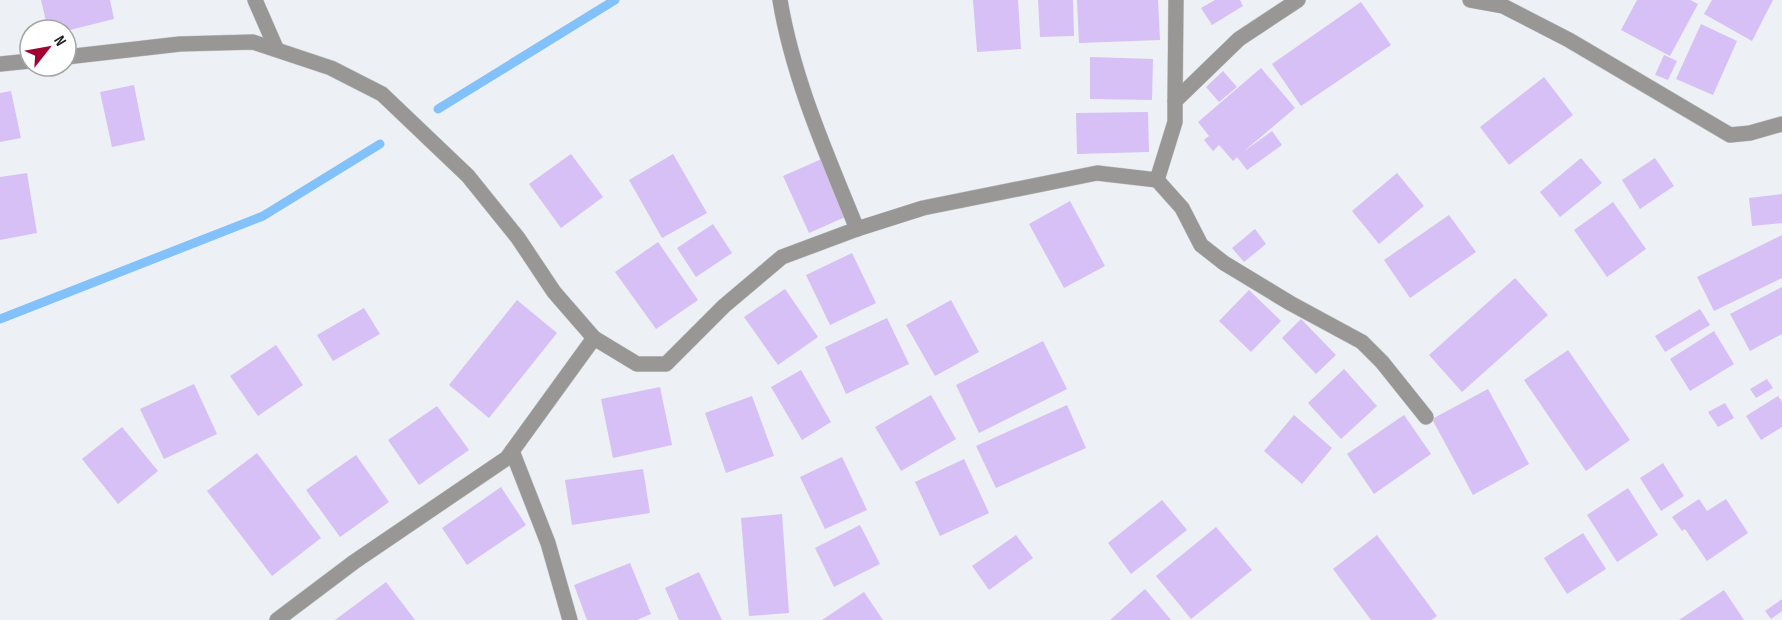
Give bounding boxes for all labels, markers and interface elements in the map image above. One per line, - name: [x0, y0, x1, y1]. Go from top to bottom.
- north arrow: [18, 18, 78, 78]
- text: N: [49, 32, 70, 50]

